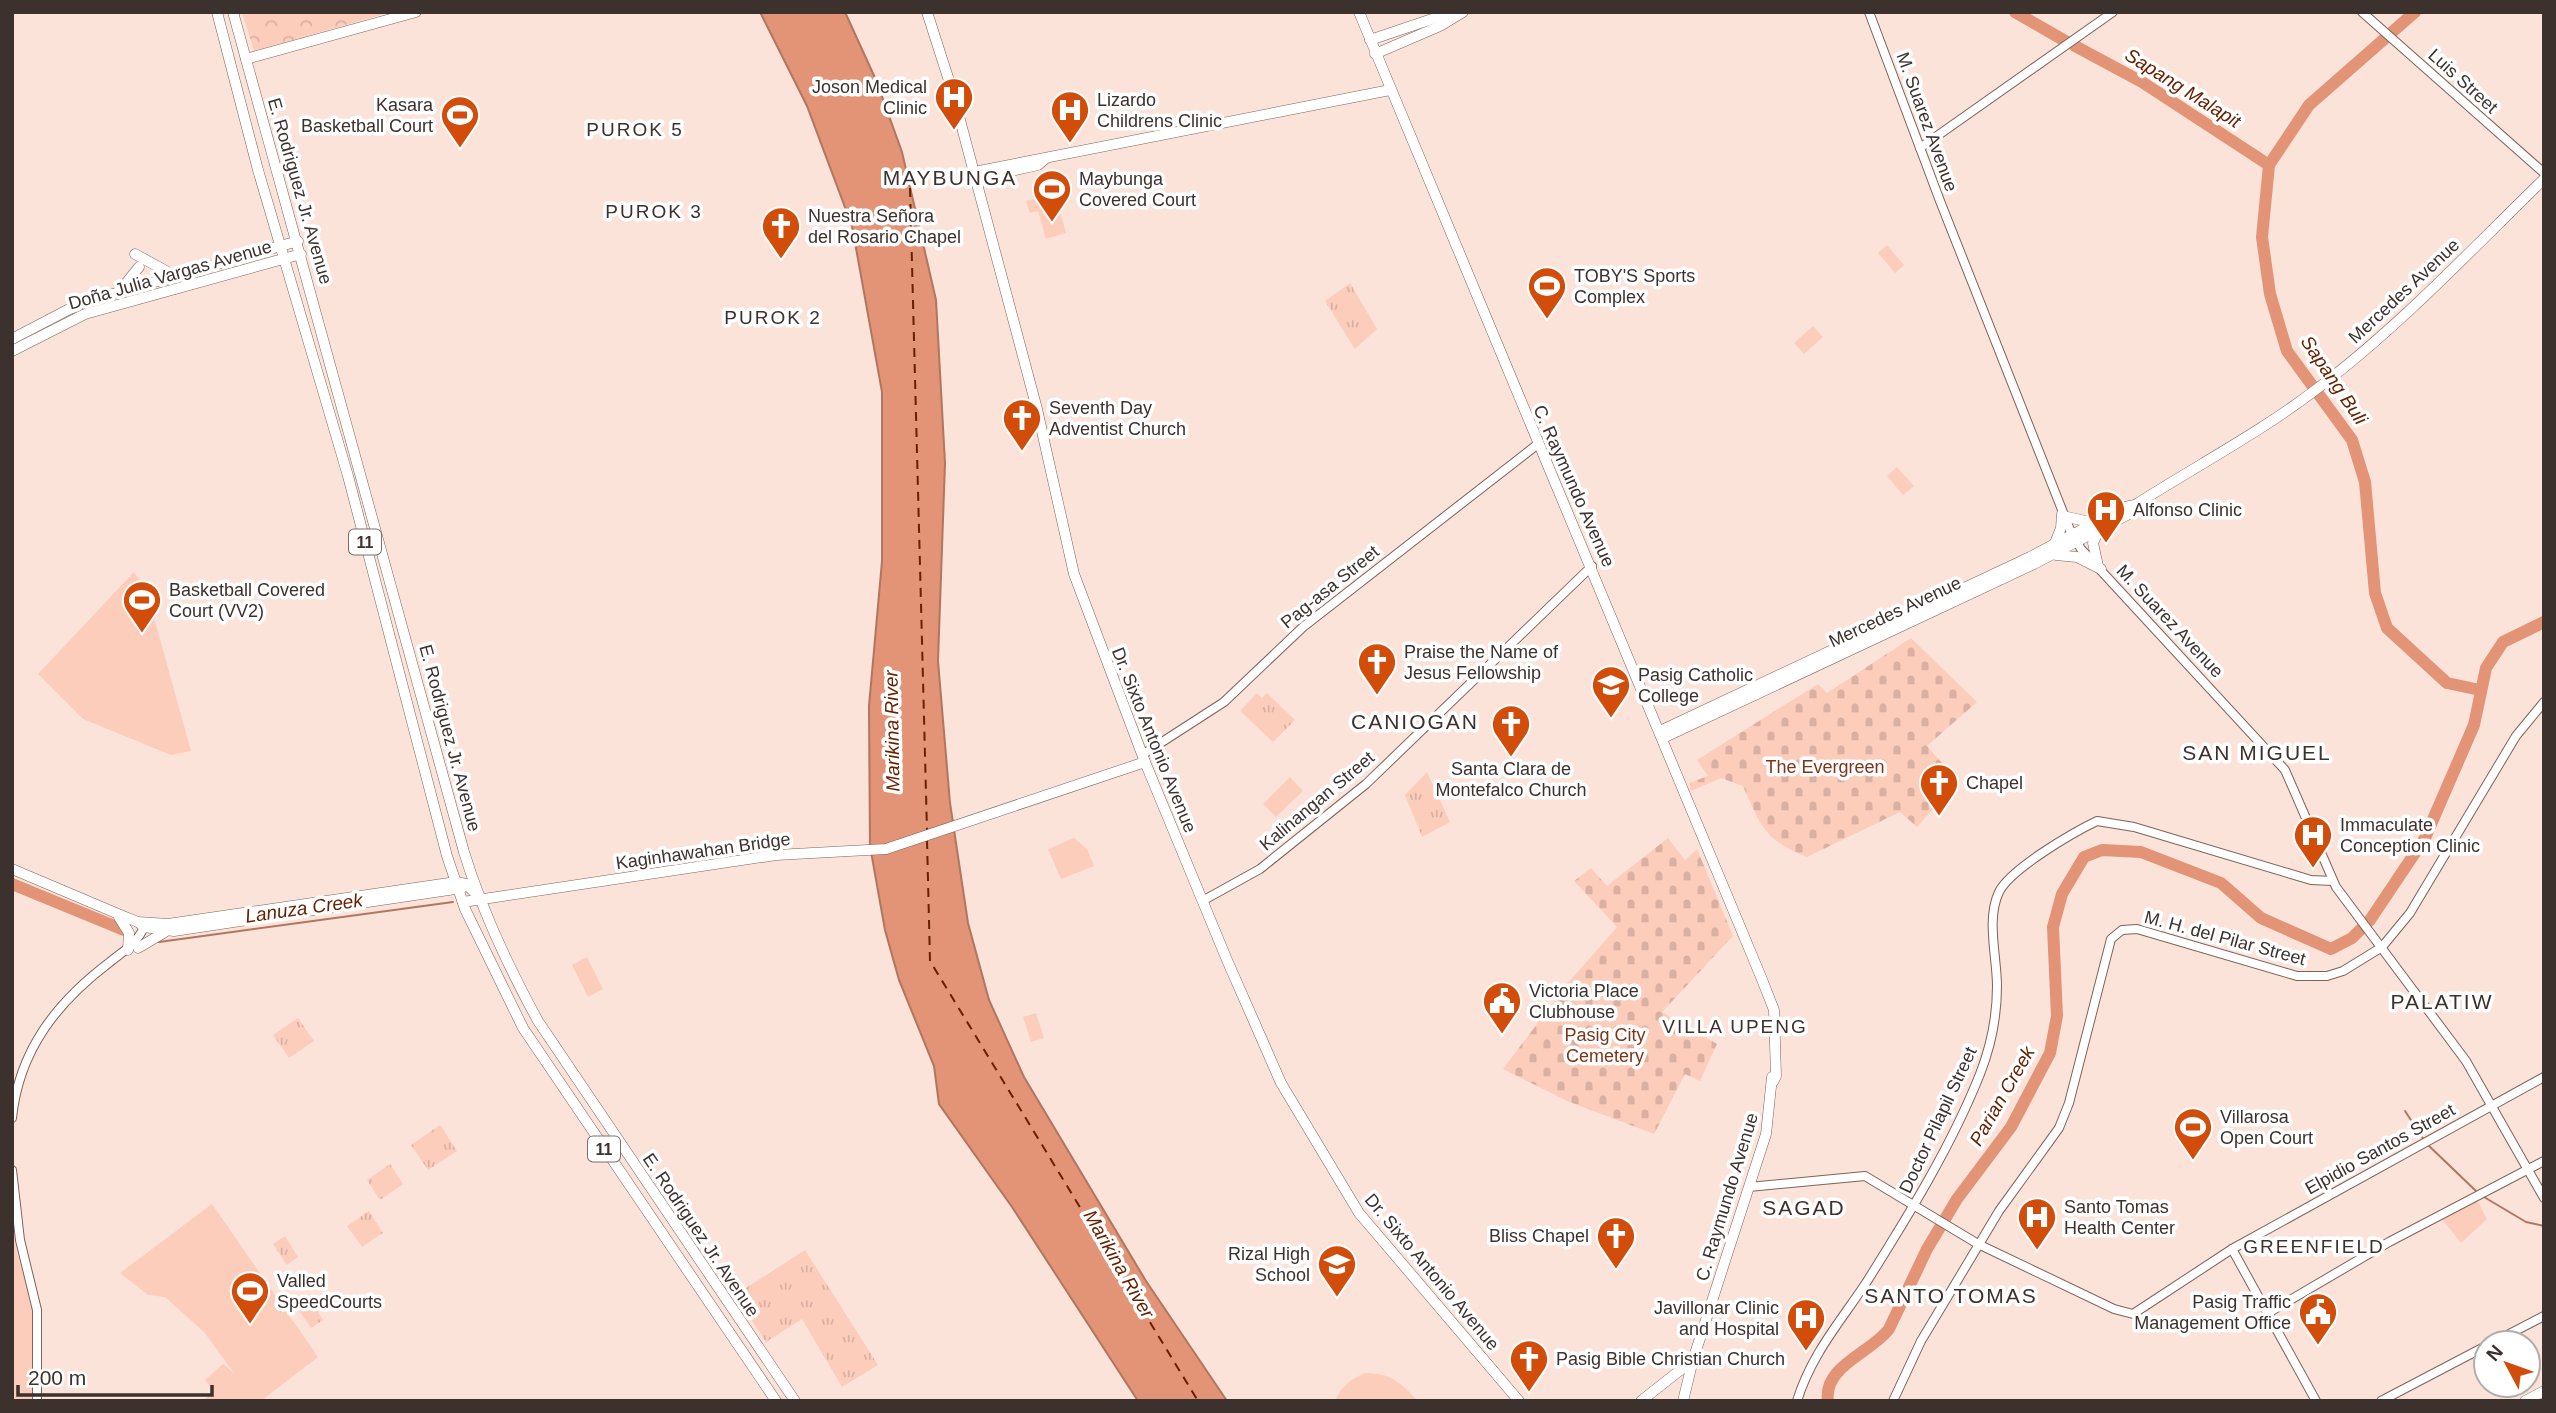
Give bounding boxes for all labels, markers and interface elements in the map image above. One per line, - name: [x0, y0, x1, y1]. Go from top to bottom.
- water label: Sapang Malapit: [2121, 44, 2245, 132]
- street label: Luis Street: [2424, 45, 2502, 117]
- street label: M. Suarez Avenue: [1893, 50, 1961, 194]
- hospital icon: Joson Medical Clinic: [933, 76, 975, 131]
- place label: Joson Medical Clinic: [812, 77, 927, 118]
- hospital icon: Lizardo Childrens Clinic: [1049, 89, 1091, 144]
- place label: Lizardo Childrens Clinic: [1097, 90, 1222, 131]
- sports icon: Kasara Basketball Court: [439, 94, 481, 149]
- place label: Kasara Basketball Court: [301, 95, 434, 136]
- street label: E. Rodriguez Jr. Avenue: [264, 96, 336, 286]
- district label: PUROK 5: [586, 119, 684, 140]
- district label: MAYBUNGA: [883, 166, 1017, 189]
- sports icon: Maybunga Covered Court: [1031, 168, 1073, 223]
- place label: Maybunga Covered Court: [1079, 169, 1196, 210]
- district label: PUROK 3: [605, 201, 703, 222]
- church icon: Nuestra Señora del Rosario Chapel: [760, 205, 802, 260]
- place label: Nuestra Señora del Rosario Chapel: [808, 206, 961, 247]
- street label: Mercedes Avenue: [2345, 235, 2463, 347]
- street label: Doña Julia Vargas Avenue: [66, 236, 274, 314]
- sports icon: TOBY'S Sports Complex: [1526, 265, 1568, 320]
- place label: TOBY'S Sports Complex: [1574, 266, 1695, 307]
- district label: PUROK 2: [724, 307, 822, 328]
- water label: Sapang Buli: [2297, 332, 2372, 429]
- church icon: Seventh Day Adventist Church: [1001, 397, 1043, 452]
- place label: Seventh Day Adventist Church: [1049, 398, 1186, 439]
- street label: C. Raymundo Avenue: [1529, 402, 1619, 570]
- hospital icon: Alfonso Clinic: [2085, 489, 2127, 544]
- place label: Alfonso Clinic: [2133, 500, 2242, 520]
- road number: 11: [349, 530, 381, 554]
- street label: Pag-asa Street: [1277, 541, 1383, 633]
- street label: M. Suarez Avenue: [2113, 561, 2227, 681]
- street label: Mercedes Avenue: [1826, 573, 1964, 651]
- sports icon: Basketball Covered Court (VV2): [121, 579, 163, 634]
- place label: Basketball Covered Court (VV2): [169, 580, 325, 621]
- church icon: Praise the Name of Jesus Fellowship: [1356, 641, 1398, 696]
- street label: E. Rodriguez Jr. Avenue: [415, 642, 485, 834]
- place label: Praise the Name of Jesus Fellowship: [1404, 642, 1559, 683]
- street label: Dr. Sixto Antonio Avenue: [1108, 645, 1200, 835]
- school or university icon: Pasig Catholic College: [1590, 664, 1632, 719]
- place label: Pasig Catholic College: [1638, 665, 1753, 706]
- water label: Marikina River: [880, 669, 904, 792]
- church icon: Santa Clara de Montefalco Church: [1490, 703, 1532, 758]
- district label: CANIOGAN: [1351, 710, 1479, 733]
- district label: SAN MIGUEL: [2182, 741, 2332, 764]
- street label: Kalinangan Street: [1256, 747, 1378, 855]
- park label: The Evergreen: [1765, 757, 1885, 777]
- place label: Santa Clara de Montefalco Church: [1435, 759, 1587, 800]
- church icon: Chapel: [1918, 762, 1960, 817]
- place label: Chapel: [1966, 773, 2023, 793]
- hospital icon: Immaculate Conception Clinic: [2292, 814, 2334, 869]
- place label: Immaculate Conception Clinic: [2340, 815, 2480, 856]
- street label: Kaginhawahan Bridge: [614, 829, 792, 873]
- water label: Lanuza Creek: [244, 889, 366, 927]
- street label: M. H. del Pilar Street: [2142, 907, 2308, 969]
- public building icon: Victoria Place Clubhouse: [1481, 980, 1523, 1035]
- place label: Victoria Place Clubhouse: [1529, 981, 1639, 1022]
- district label: PALATIW: [2390, 990, 2494, 1013]
- district label: VILLA UPENG: [1662, 1016, 1808, 1037]
- park label: Pasig City Cemetery: [1564, 1025, 1646, 1066]
- water label: Parian Creek: [1965, 1041, 2040, 1149]
- street label: Doctor Pilapil Street: [1895, 1044, 1981, 1196]
- street label: Elpidio Santos Street: [2302, 1100, 2458, 1198]
- sports icon: Villarosa Open Court: [2172, 1106, 2214, 1161]
- place label: Villarosa Open Court: [2220, 1107, 2313, 1148]
- street label: C. Raymundo Avenue: [1692, 1111, 1762, 1283]
- road number: 11: [588, 1136, 620, 1162]
- street label: E. Rodriguez Jr. Avenue: [639, 1149, 763, 1321]
- street label: Dr. Sixto Antonio Avenue: [1361, 1190, 1503, 1354]
- district label: SAGAD: [1762, 1196, 1846, 1219]
- hospital icon: Santo Tomas Health Center: [2016, 1196, 2058, 1251]
- place label: Santo Tomas Health Center: [2064, 1197, 2175, 1238]
- water label: Marikina River: [1080, 1206, 1159, 1322]
- church icon: Bliss Chapel: [1595, 1215, 1637, 1270]
- place label: Bliss Chapel: [1489, 1226, 1589, 1246]
- district label: GREENFIELD: [2243, 1236, 2385, 1257]
- school or university icon: Rizal High School: [1316, 1243, 1358, 1298]
- place label: Rizal High School: [1228, 1244, 1310, 1285]
- sports icon: Valled SpeedCourts: [229, 1270, 271, 1325]
- place label: Valled SpeedCourts: [277, 1271, 382, 1312]
- district label: SANTO TOMAS: [1864, 1284, 2038, 1307]
- public building icon: Pasig Traffic Management Office: [2297, 1291, 2339, 1346]
- place label: Pasig Traffic Management Office: [2134, 1292, 2291, 1333]
- hospital icon: Javillonar Clinic and Hospital: [1785, 1297, 1827, 1352]
- place label: Javillonar Clinic and Hospital: [1654, 1298, 1779, 1339]
- north arrow: [2472, 1329, 2542, 1399]
- church icon: Pasig Bible Christian Church: [1508, 1338, 1550, 1393]
- text: N: [2482, 1341, 2507, 1365]
- place label: Pasig Bible Christian Church: [1556, 1349, 1785, 1369]
- scale bar: [18, 1354, 212, 1398]
- text: 200 m: [28, 1366, 86, 1389]

